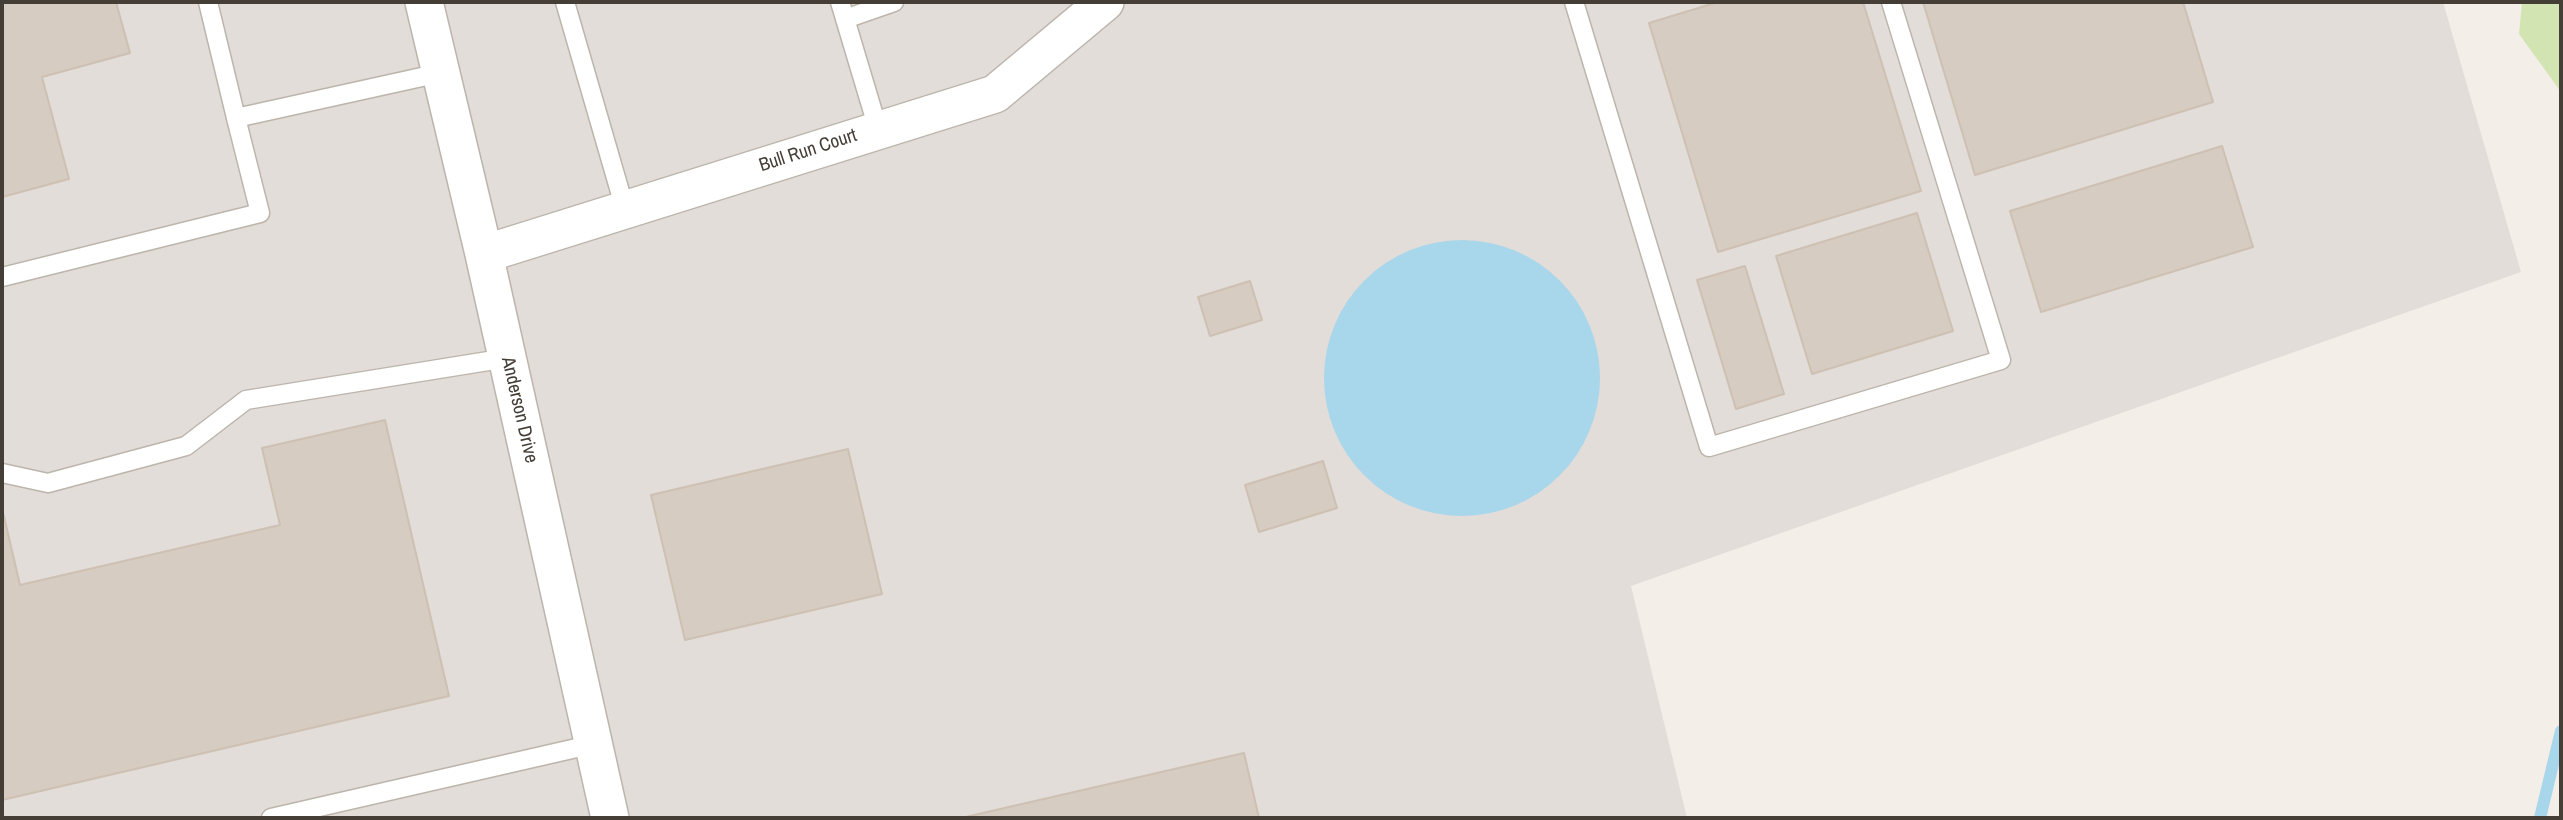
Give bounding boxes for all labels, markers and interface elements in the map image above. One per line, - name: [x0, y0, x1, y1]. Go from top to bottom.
- street label: Bull Run Court: [756, 125, 860, 177]
- street label: Anderson Drive: [496, 355, 542, 465]

